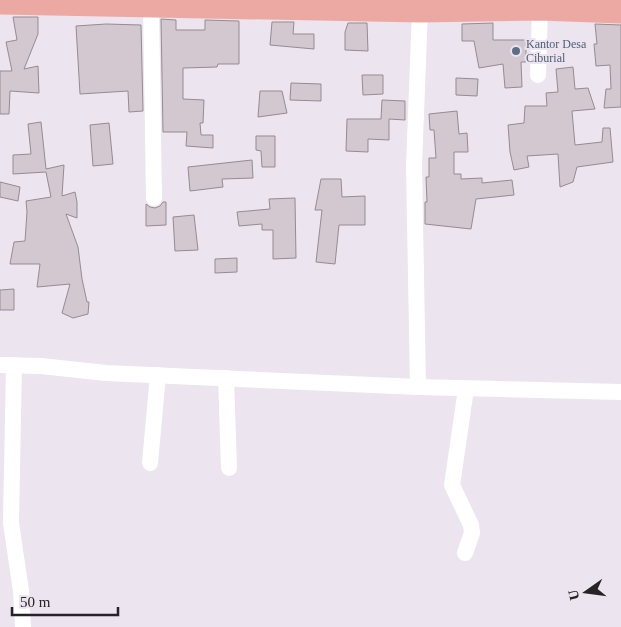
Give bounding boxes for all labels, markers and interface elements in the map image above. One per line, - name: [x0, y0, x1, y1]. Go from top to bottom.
- place label: Kantor Desa Ciburial: [526, 37, 587, 65]
- marker: Kantor Desa Ciburial: [510, 45, 522, 57]
- north arrow: [561, 567, 611, 617]
- scale bar: [12, 584, 119, 616]
- text: U: [565, 588, 582, 602]
- text: 50 m: [20, 594, 51, 610]

